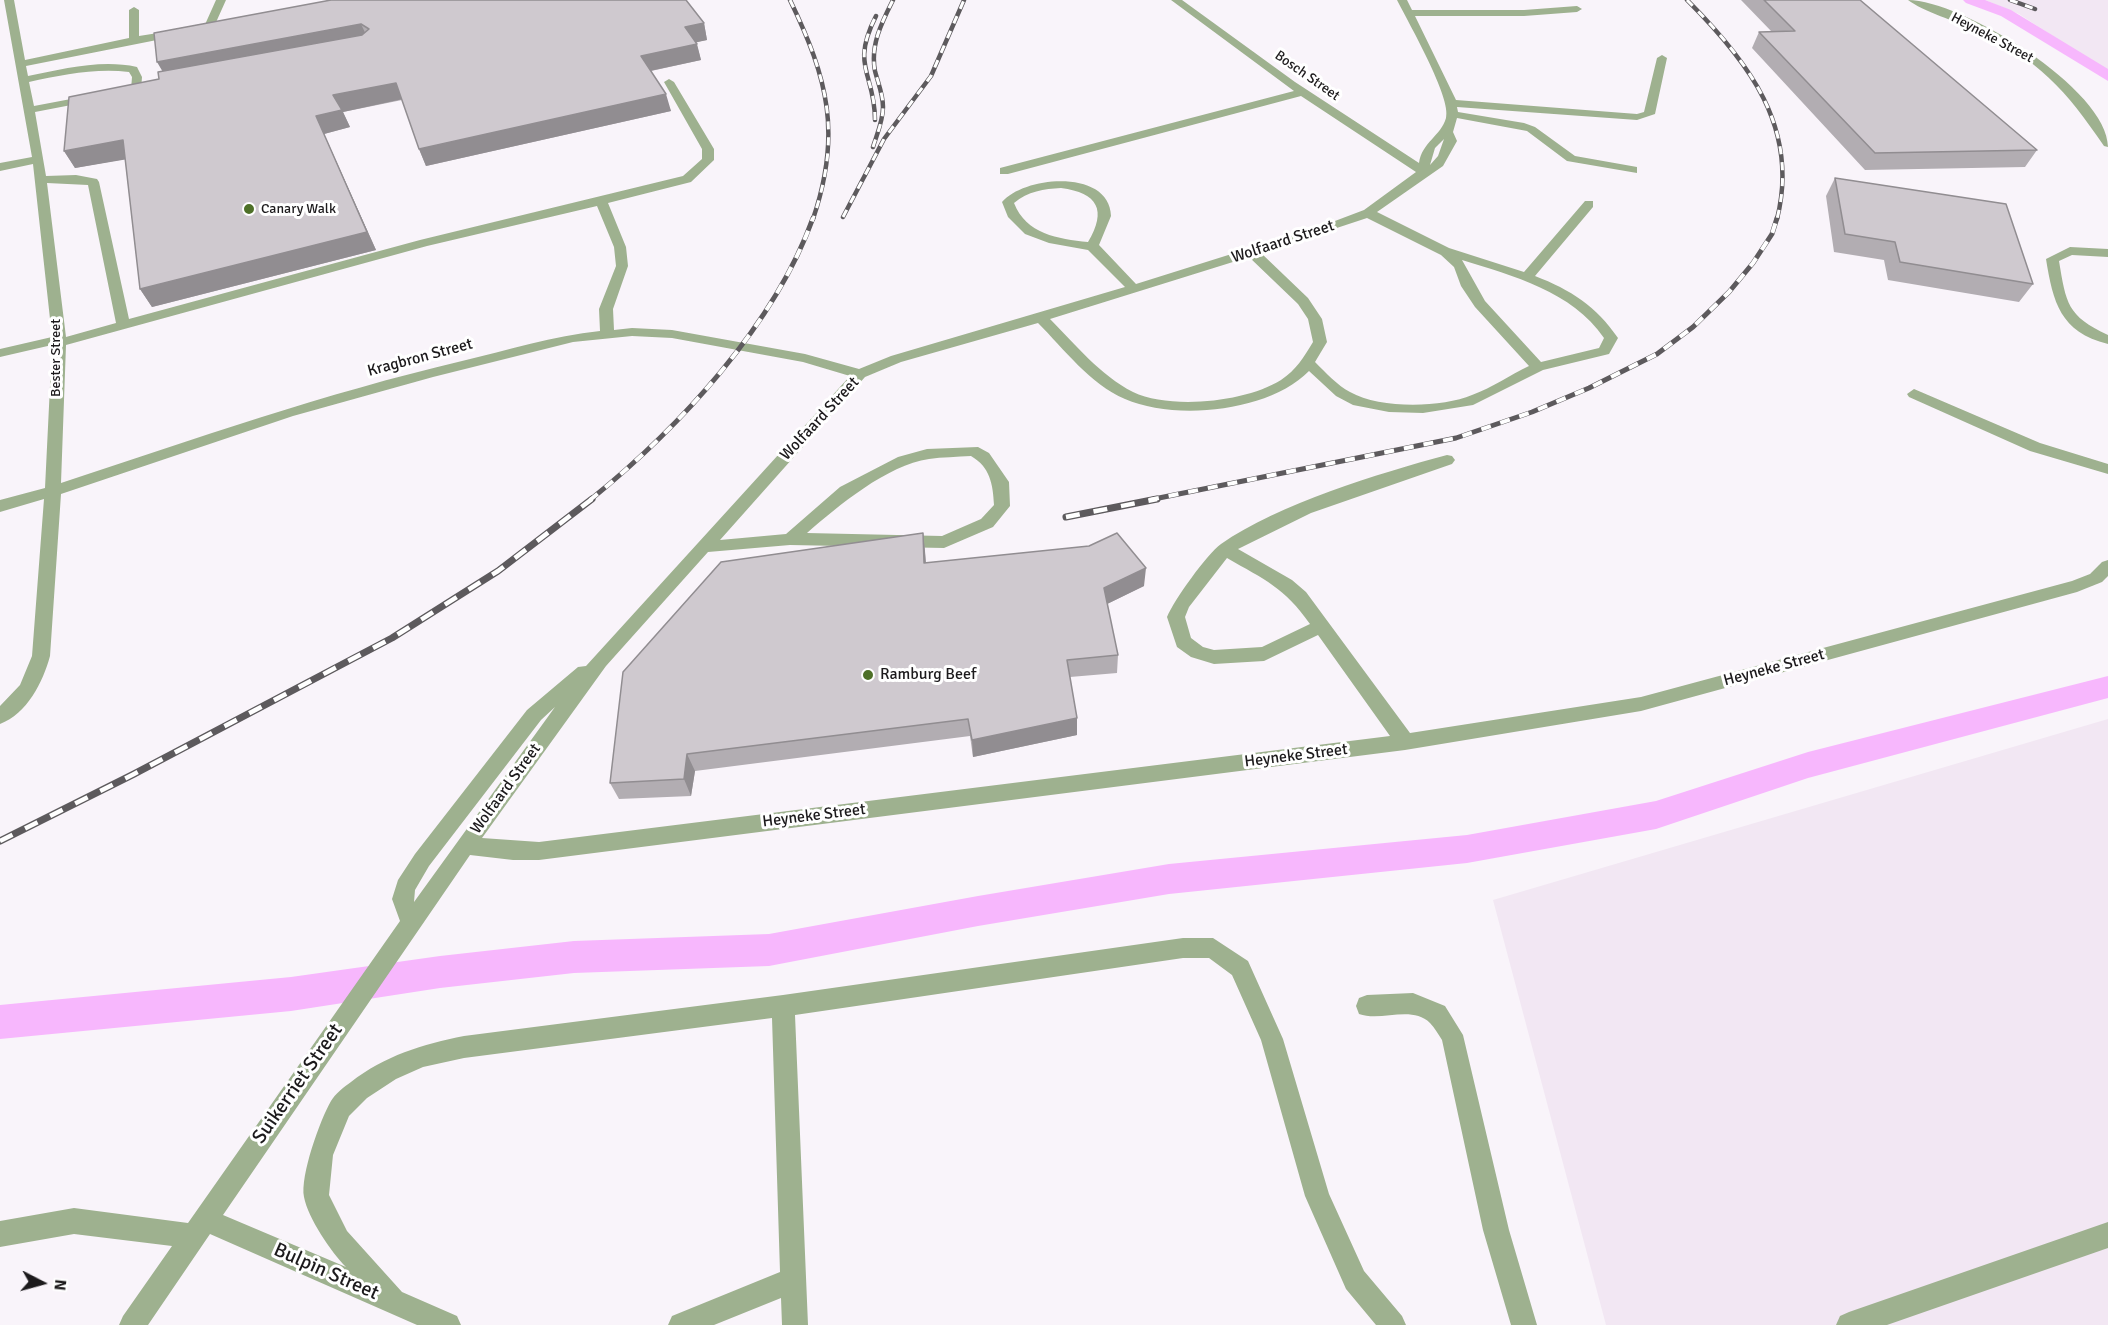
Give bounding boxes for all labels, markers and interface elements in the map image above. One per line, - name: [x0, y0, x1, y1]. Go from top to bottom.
- street label: Heyneke Street: [1948, 9, 2036, 67]
- street label: Bosch Street: [1271, 47, 1343, 105]
- place label: Canary Walk: [261, 201, 336, 217]
- marker: Canary Walk: [242, 202, 256, 216]
- street label: Wolfaard Street: [1229, 216, 1337, 268]
- street label: Bester Street: [48, 319, 64, 397]
- street label: Kragbron Street: [365, 335, 475, 381]
- street label: Wolfaard Street: [777, 373, 863, 465]
- street label: Heyneke Street: [1721, 645, 1827, 691]
- place label: Ramburg Beef: [880, 665, 976, 685]
- marker: Ramburg Beef: [861, 668, 875, 682]
- street label: Wolfaard Street: [467, 740, 545, 838]
- street label: Heyneke Street: [1243, 740, 1349, 772]
- street label: Heyneke Street: [761, 800, 867, 832]
- street label: Suikerriet Street: [248, 1019, 348, 1149]
- street label: Bulpin Street: [270, 1238, 382, 1306]
- north arrow: [12, 1253, 72, 1313]
- text: N: [49, 1278, 70, 1291]

